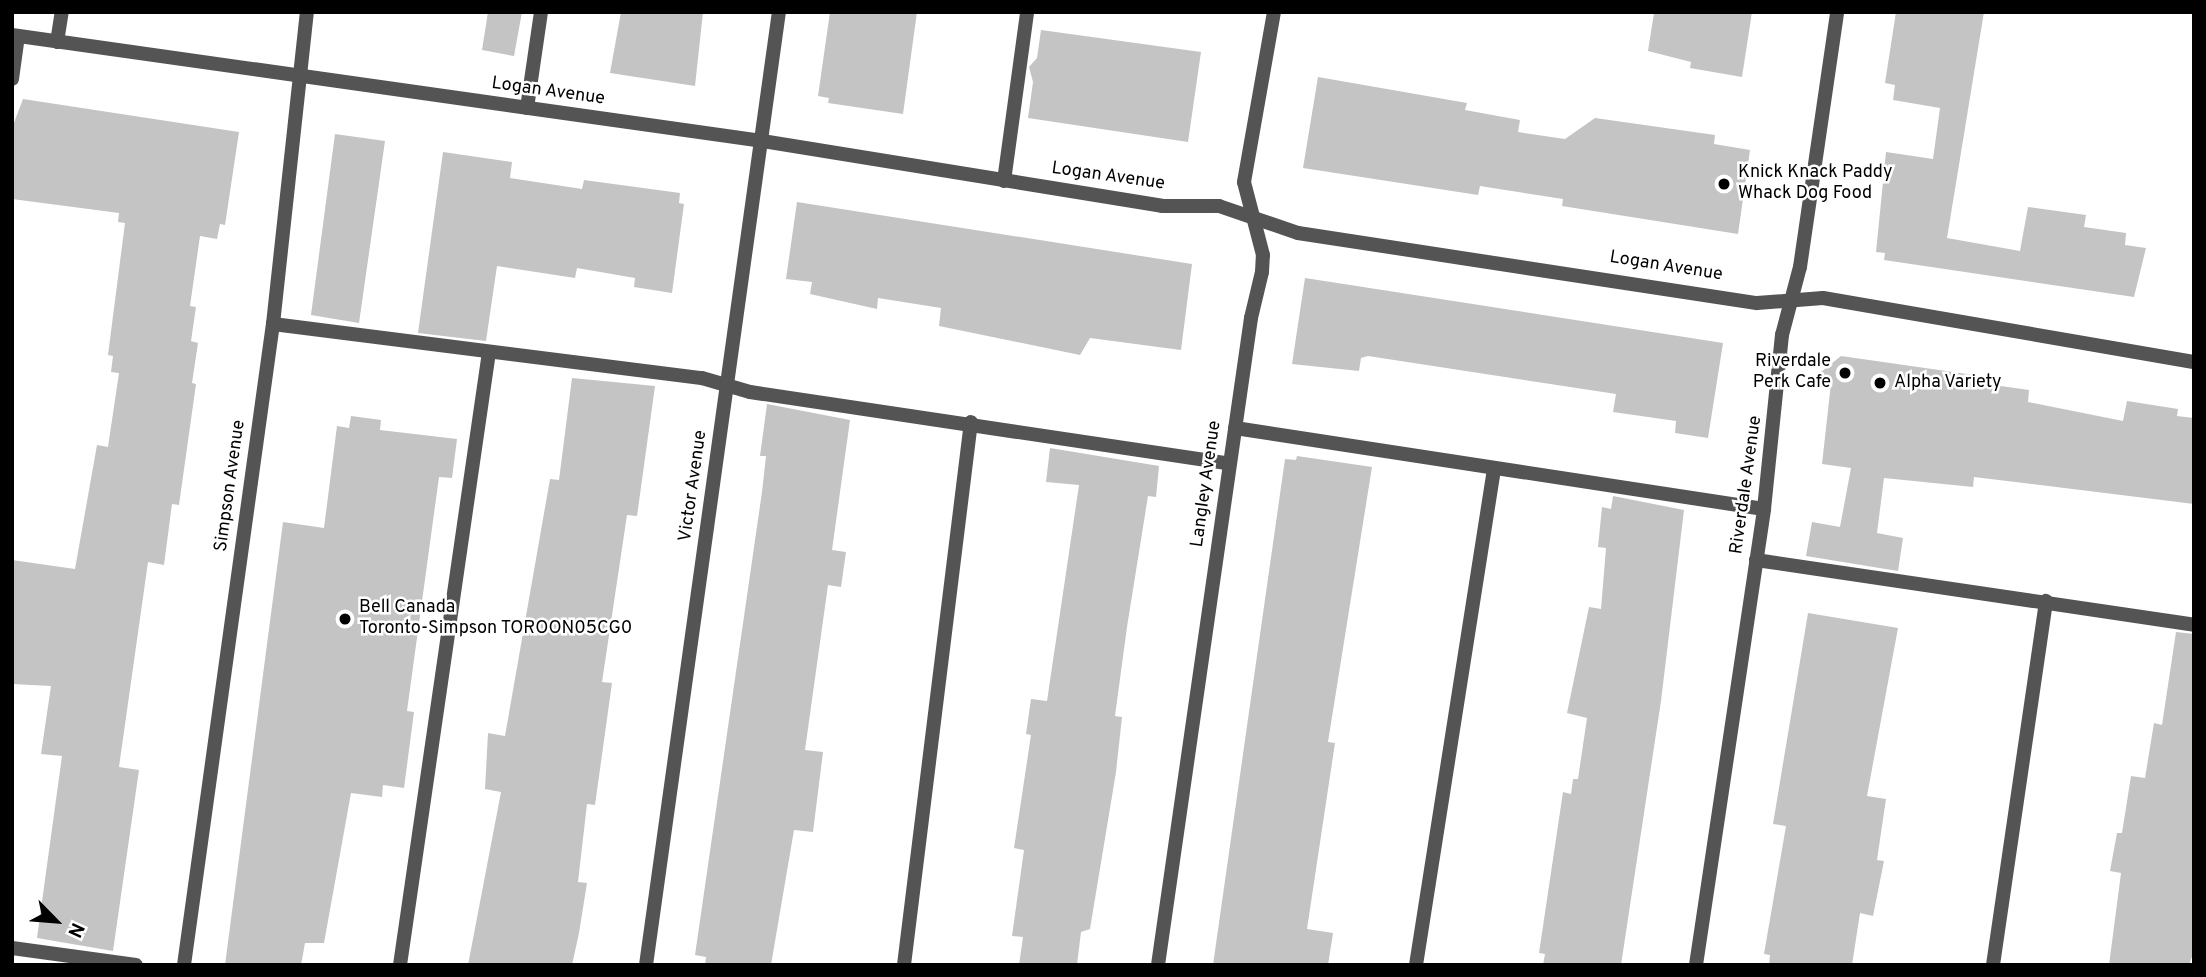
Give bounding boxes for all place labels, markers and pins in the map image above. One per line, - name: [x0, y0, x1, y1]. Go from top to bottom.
- place label: Knick Knack Paddy Whack Dog Food: [1738, 163, 1892, 206]
- marker: Knick Knack Paddy Whack Dog Food: [1716, 176, 1732, 192]
- place label: Riverdale Perk Cafe: [1753, 352, 1831, 394]
- marker: Riverdale Perk Cafe: [1837, 365, 1853, 381]
- place label: Alpha Variety: [1894, 372, 2002, 394]
- marker: Alpha Variety: [1872, 375, 1888, 391]
- place label: Bell Canada Toronto-Simpson TOROON05CG0: [359, 598, 633, 640]
- marker: Bell Canada Toronto-Simpson TOROON05CG0: [337, 611, 353, 627]

